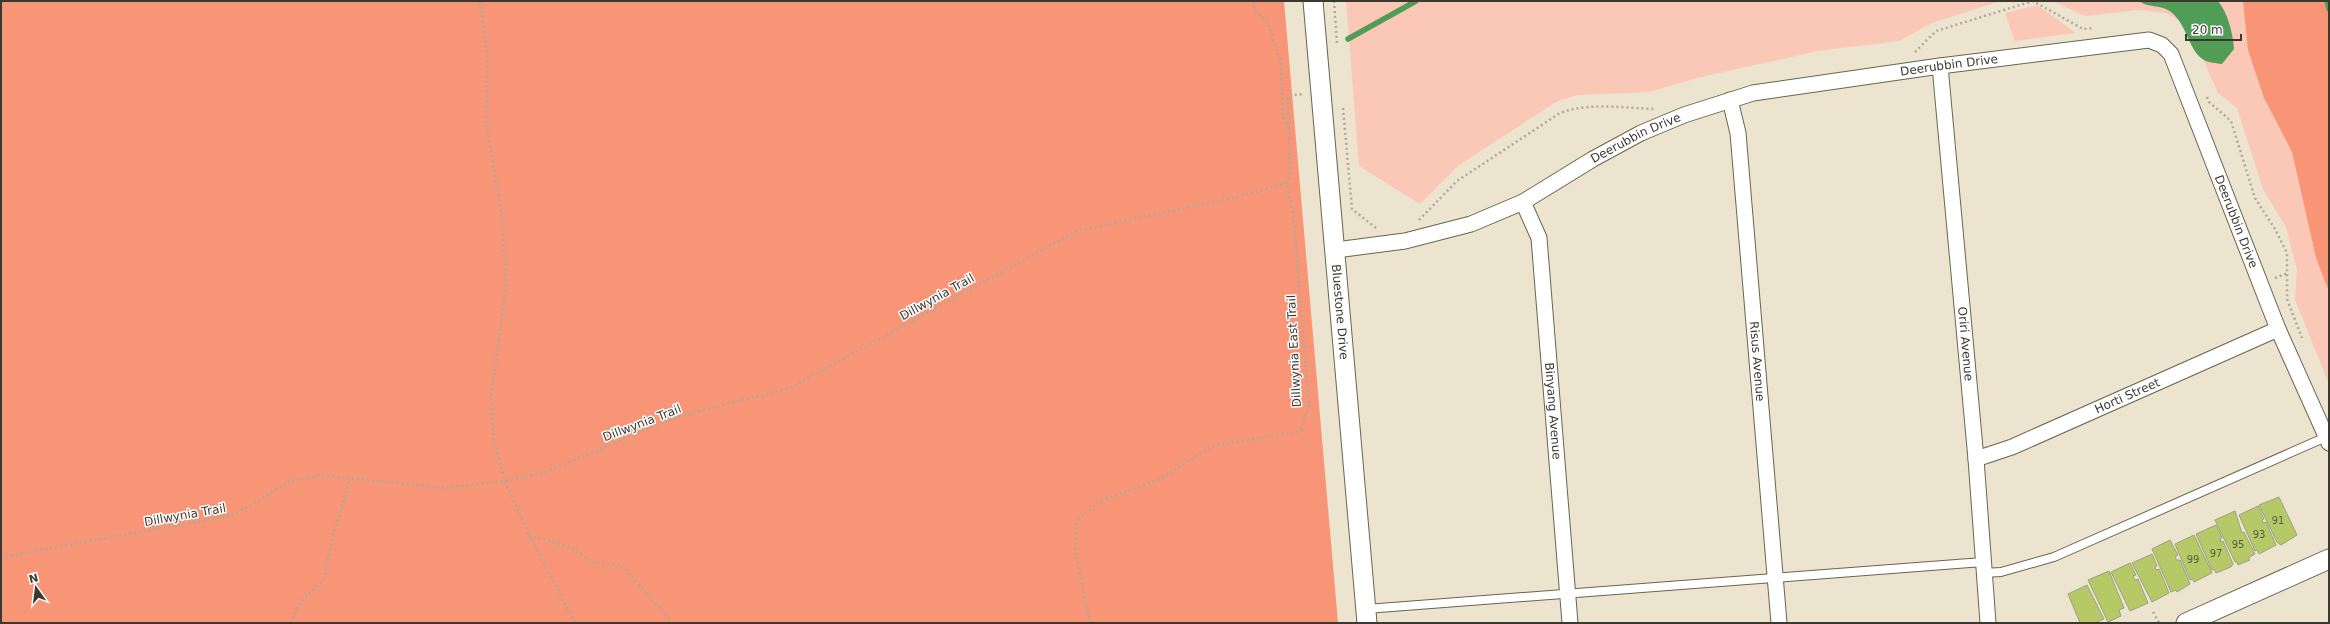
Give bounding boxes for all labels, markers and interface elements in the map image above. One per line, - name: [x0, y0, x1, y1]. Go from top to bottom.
- scale bar: [2186, 16, 2241, 42]
- text: 20 m: [2192, 23, 2223, 37]
- street label: Deerubbin Drive: [1899, 52, 1999, 79]
- street label: Deerubbin Drive: [1588, 110, 1683, 166]
- street label: Deerubbin Drive: [2212, 173, 2261, 270]
- street label: Bluestone Drive: [1329, 264, 1351, 360]
- street label: Dillwynia Trail: [897, 271, 977, 323]
- street label: Dillwynia East Trail: [1284, 294, 1304, 408]
- street label: Oriri Avenue: [1955, 306, 1976, 382]
- street label: Risus Avenue: [1747, 321, 1767, 402]
- street label: Binyang Avenue: [1542, 362, 1564, 460]
- street label: Horti Street: [2093, 375, 2162, 416]
- street label: Dillwynia Trail: [601, 402, 683, 444]
- street label: Dillwynia Trail: [143, 501, 227, 529]
- house number: 91: [2272, 515, 2284, 526]
- house number: 93: [2253, 529, 2265, 540]
- house number: 95: [2232, 539, 2244, 550]
- house number: 97: [2210, 548, 2222, 559]
- house number: 99: [2187, 554, 2199, 565]
- north arrow: [16, 568, 56, 608]
- text: N: [28, 571, 40, 586]

